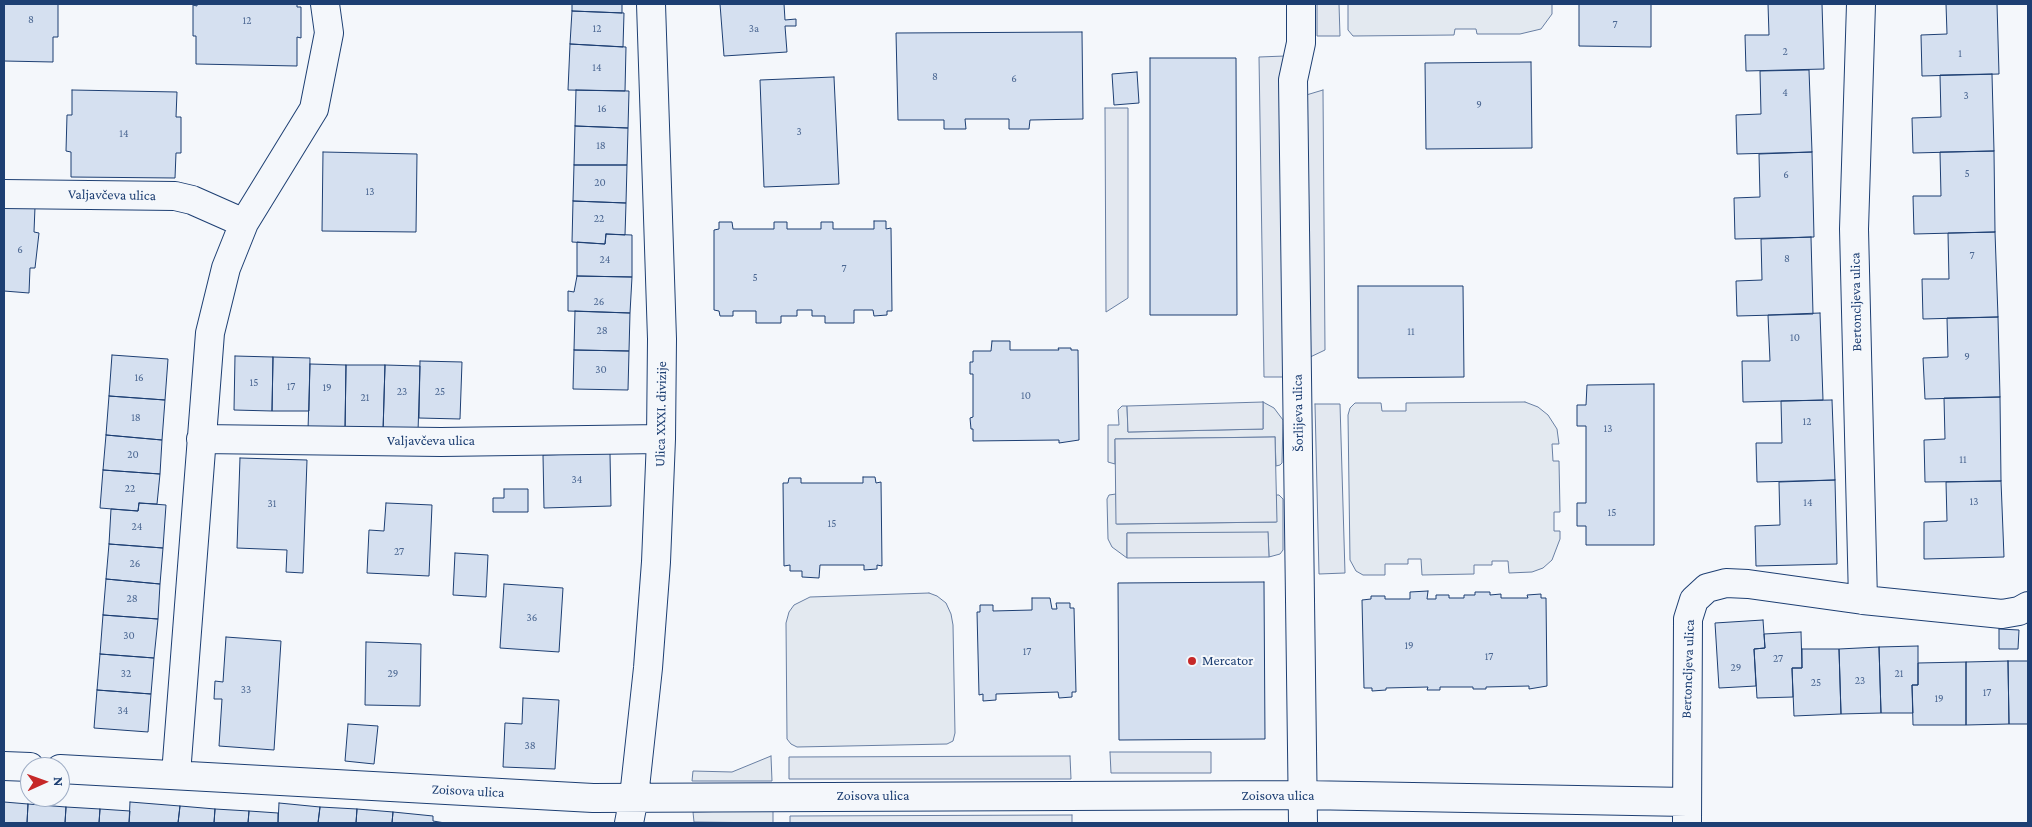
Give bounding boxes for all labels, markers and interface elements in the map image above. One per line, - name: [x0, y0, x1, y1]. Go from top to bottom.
- house number: 8: [28, 13, 34, 27]
- house number: 12: [243, 14, 251, 28]
- house number: 7: [1612, 18, 1618, 32]
- house number: 12: [593, 22, 601, 36]
- house number: 3a: [749, 22, 759, 36]
- house number: 2: [1782, 45, 1788, 59]
- house number: 1: [1958, 47, 1962, 61]
- house number: 14: [592, 61, 602, 75]
- house number: 8: [932, 70, 938, 84]
- house number: 6: [1011, 72, 1017, 86]
- house number: 4: [1782, 86, 1788, 100]
- house number: 3: [1963, 89, 1969, 103]
- house number: 9: [1476, 98, 1482, 112]
- house number: 16: [597, 102, 607, 116]
- house number: 3: [796, 125, 802, 139]
- house number: 14: [119, 127, 129, 141]
- house number: 18: [596, 139, 606, 153]
- house number: 5: [1964, 167, 1970, 181]
- house number: 6: [1783, 168, 1789, 182]
- house number: 20: [594, 176, 606, 190]
- house number: 13: [366, 185, 374, 199]
- street label: Valjavčeva ulica: [68, 186, 156, 204]
- house number: 22: [594, 212, 604, 226]
- house number: 6: [17, 243, 23, 257]
- house number: 7: [1969, 249, 1975, 263]
- house number: 8: [1784, 252, 1790, 266]
- street label: Bertoncljeva ulica: [1847, 252, 1865, 352]
- house number: 24: [600, 253, 610, 267]
- house number: 7: [841, 262, 847, 276]
- house number: 5: [752, 271, 758, 285]
- house number: 26: [594, 295, 604, 309]
- house number: 28: [596, 324, 608, 338]
- house number: 11: [1407, 325, 1415, 339]
- house number: 10: [1790, 331, 1800, 345]
- house number: 9: [1964, 350, 1970, 364]
- street label: Ulica XXXI. divizije: [652, 361, 670, 467]
- house number: 30: [595, 363, 607, 377]
- house number: 16: [134, 371, 144, 385]
- street label: Šorlijeva ulica: [1289, 374, 1307, 452]
- house number: 15: [250, 376, 258, 390]
- house number: 17: [287, 380, 295, 394]
- house number: 19: [322, 381, 332, 395]
- house number: 23: [397, 385, 407, 399]
- house number: 25: [435, 385, 445, 399]
- house number: 10: [1021, 389, 1031, 403]
- house number: 21: [361, 391, 369, 405]
- house number: 18: [131, 411, 141, 425]
- house number: 12: [1803, 415, 1811, 429]
- house number: 13: [1604, 422, 1612, 436]
- street label: Valjavčeva ulica: [387, 433, 475, 449]
- house number: 20: [127, 448, 139, 462]
- house number: 11: [1959, 453, 1967, 467]
- house number: 34: [572, 473, 582, 487]
- house number: 22: [125, 482, 135, 496]
- house number: 13: [1970, 495, 1978, 509]
- house number: 14: [1803, 496, 1813, 510]
- house number: 31: [268, 497, 276, 511]
- house number: 15: [1608, 506, 1616, 520]
- house number: 15: [828, 517, 836, 531]
- house number: 24: [132, 520, 142, 534]
- house number: 27: [394, 545, 404, 559]
- house number: 26: [130, 557, 140, 571]
- house number: 28: [126, 592, 138, 606]
- house number: 36: [527, 611, 537, 625]
- street label: Bertoncljeva ulica: [1678, 619, 1698, 719]
- house number: 30: [123, 629, 135, 643]
- house number: 19: [1404, 639, 1414, 653]
- house number: 17: [1023, 645, 1031, 659]
- house number: 17: [1485, 650, 1493, 664]
- house number: 27: [1773, 652, 1783, 666]
- place label: Mercator: [1202, 653, 1253, 669]
- marker: Mercator: [1186, 655, 1198, 667]
- house number: 29: [1731, 661, 1741, 675]
- house number: 32: [121, 667, 131, 681]
- house number: 29: [388, 667, 398, 681]
- house number: 21: [1895, 667, 1903, 681]
- house number: 23: [1855, 674, 1865, 688]
- house number: 25: [1811, 676, 1821, 690]
- house number: 33: [241, 683, 251, 697]
- house number: 17: [1983, 686, 1991, 700]
- house number: 19: [1934, 692, 1944, 706]
- house number: 34: [118, 704, 128, 718]
- house number: 38: [524, 739, 536, 753]
- north arrow: [20, 757, 70, 807]
- text: N: [51, 776, 67, 787]
- street label: Zoisova ulica: [431, 781, 505, 801]
- street label: Zoisova ulica: [837, 788, 909, 804]
- street label: Zoisova ulica: [1242, 788, 1314, 804]

